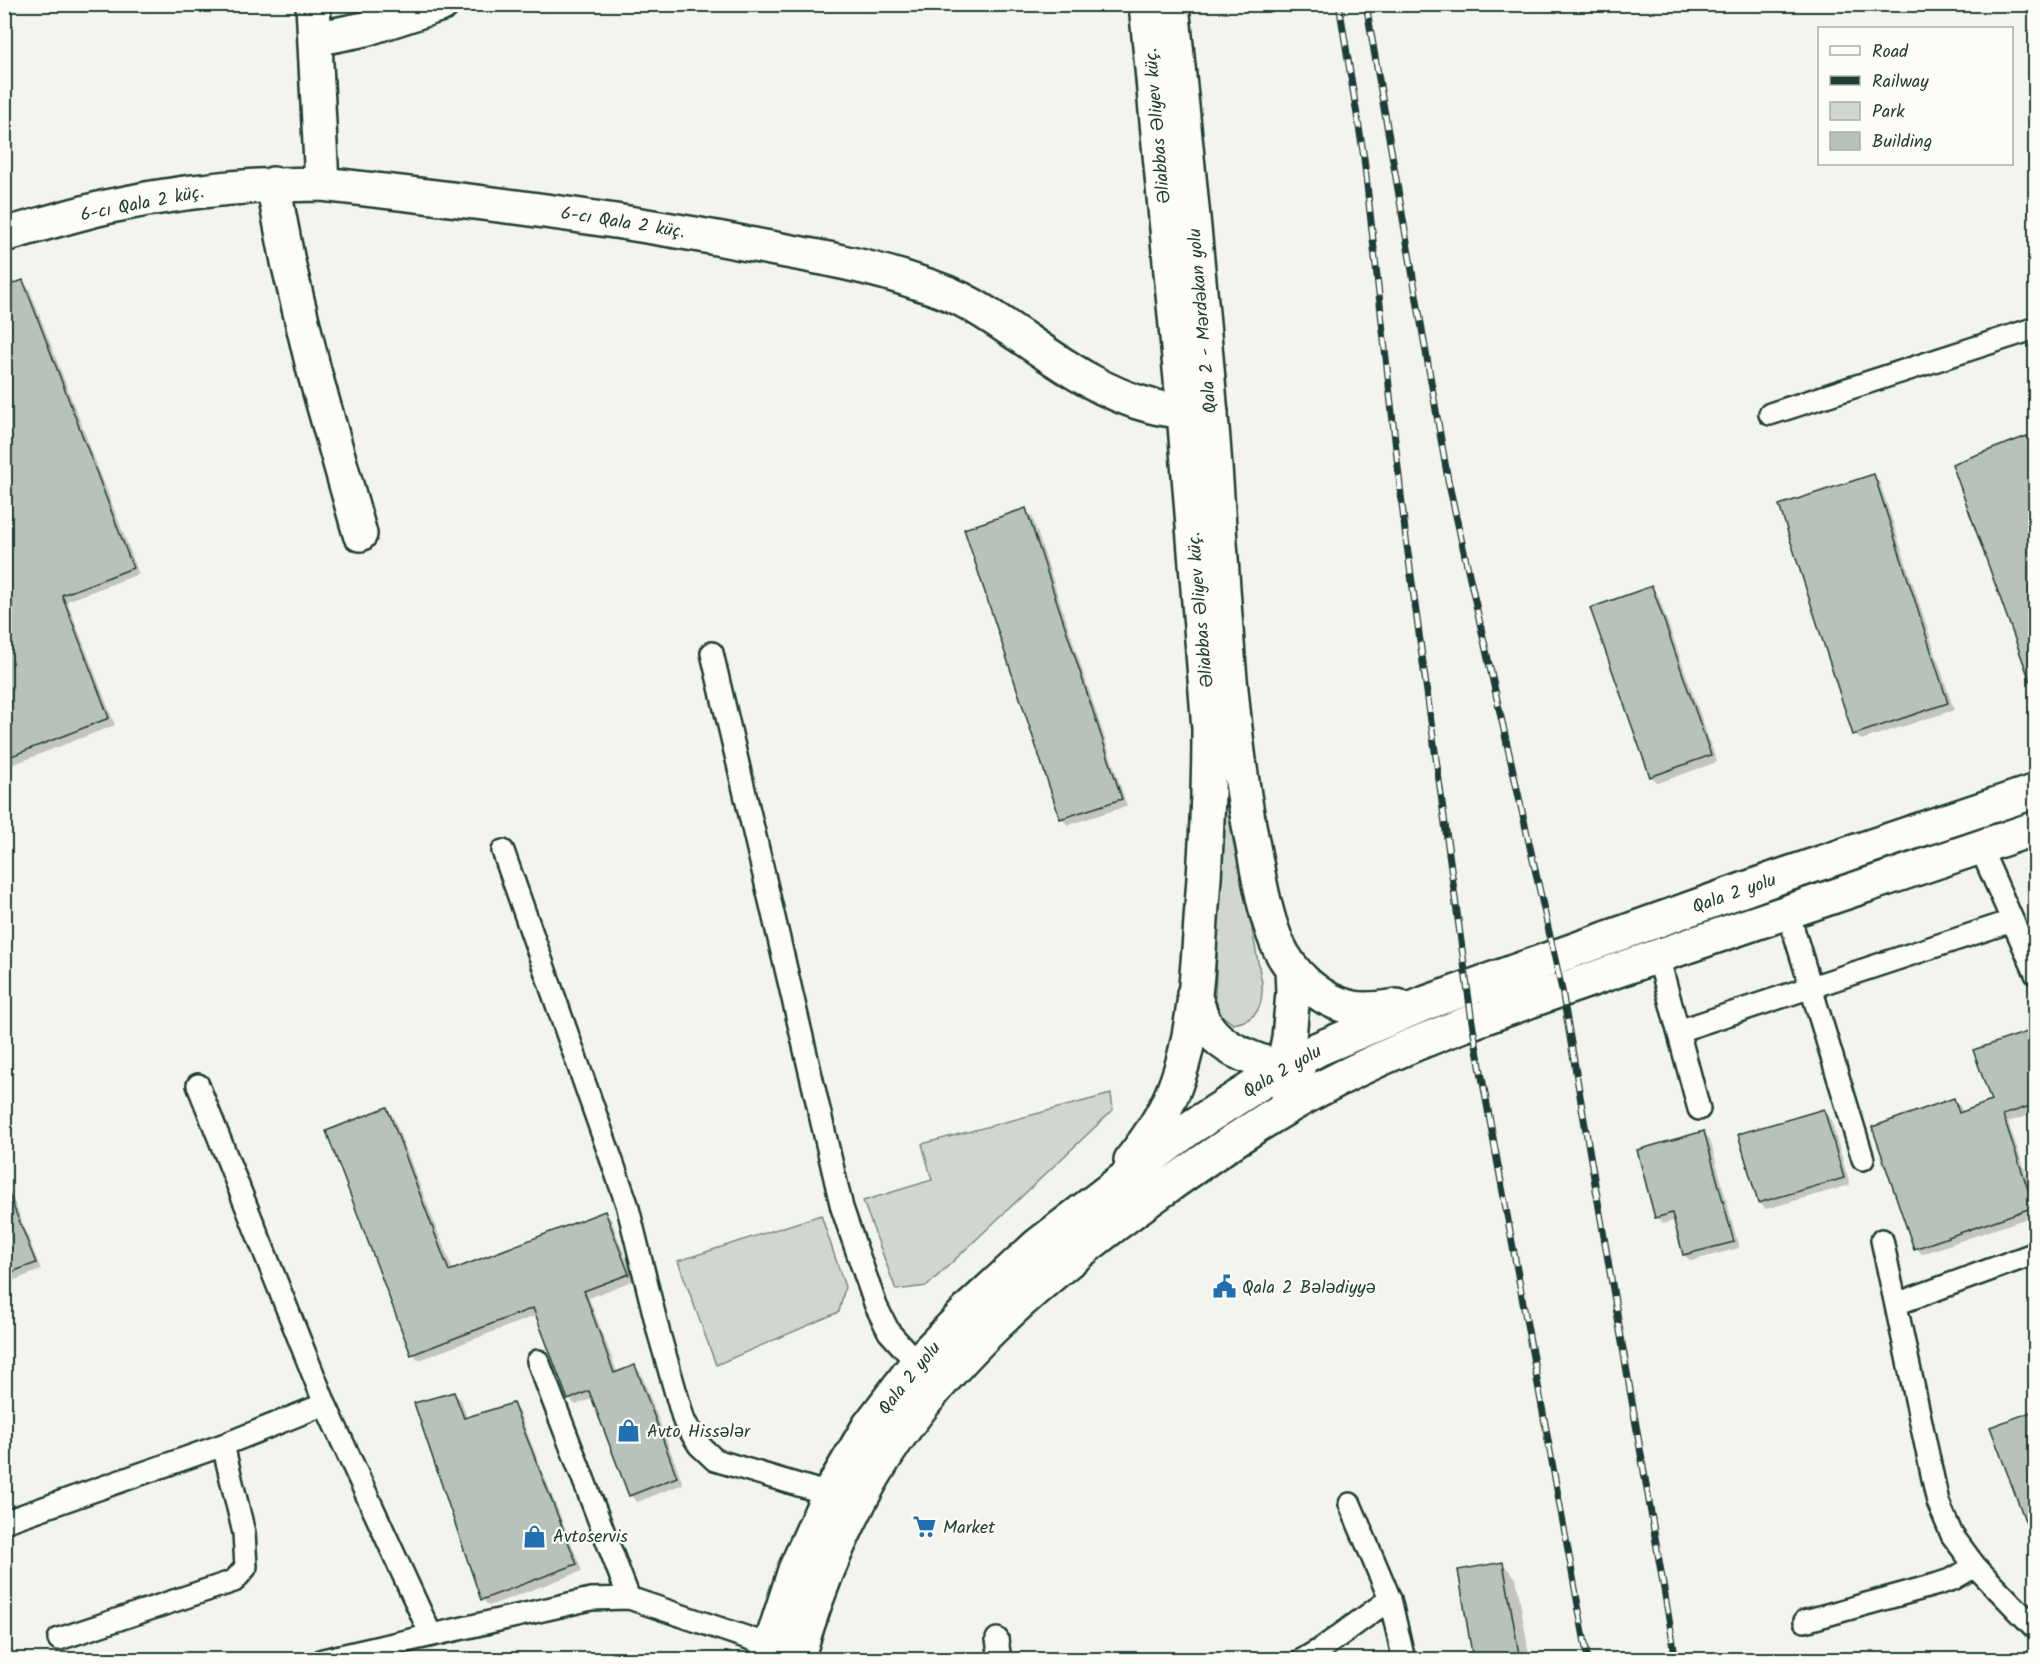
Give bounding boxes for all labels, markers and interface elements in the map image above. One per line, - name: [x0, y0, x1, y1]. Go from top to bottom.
- legend: [1818, 27, 2013, 165]
- text: Road: [1872, 38, 1909, 67]
- street label: Əliabbas Əliyev küç.: [1137, 47, 1180, 205]
- text: Railway: [1872, 68, 1929, 97]
- text: Park: [1872, 98, 1905, 127]
- text: Building: [1872, 128, 1932, 157]
- street label: 6-cı Qala 2 küç.: [78, 178, 207, 231]
- street label: 6-cı Qala 2 küç.: [559, 199, 687, 248]
- street label: Qala 2 - Mərdəkan yolu: [1181, 227, 1226, 415]
- street label: Əliabbas Əliyev küç.: [1180, 531, 1223, 689]
- street label: Qala 2 yolu: [1688, 866, 1781, 922]
- street label: Qala 2 yolu: [1238, 1038, 1328, 1107]
- public building icon: Qala 2 Bələdiyyə: [1211, 1274, 1237, 1300]
- place label: Qala 2 Bələdiyyə: [1242, 1274, 1376, 1303]
- street label: Qala 2 yolu: [871, 1336, 949, 1422]
- shop icon: Avto Hissələr: [616, 1418, 642, 1444]
- place label: Avto Hissələr: [647, 1418, 751, 1447]
- supermarket icon: Market: [912, 1514, 938, 1540]
- place label: Market: [943, 1514, 996, 1543]
- shop icon: Avtoservis: [522, 1523, 548, 1549]
- place label: Avtoservis: [553, 1523, 628, 1552]

